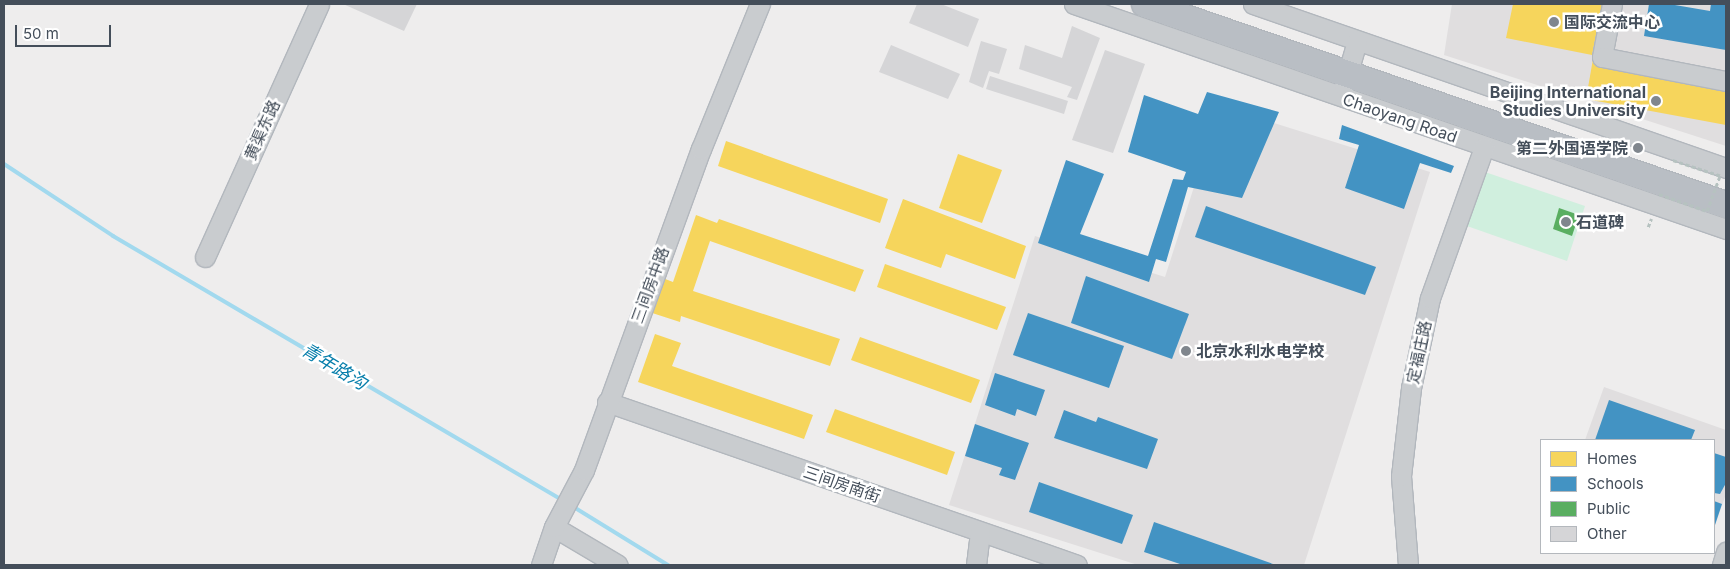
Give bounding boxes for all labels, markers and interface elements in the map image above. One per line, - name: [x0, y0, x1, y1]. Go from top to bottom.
- place label: 国际交流中心: [1564, 12, 1660, 32]
- scale bar: [18, 15, 114, 47]
- marker: 国际交流中心: [1548, 16, 1560, 28]
- text: 50 m: [23, 24, 59, 43]
- place label: Beijing International Studies University: [1490, 82, 1646, 120]
- street label: Chaoyang Road: [1340, 89, 1460, 147]
- marker: Beijing International Studies University: [1650, 95, 1662, 107]
- street label: 黄渠东路: [240, 97, 284, 163]
- place label: 第二外国语学院: [1516, 138, 1628, 158]
- marker: 第二外国语学院: [1632, 142, 1644, 154]
- place label: 石道碑: [1576, 212, 1624, 232]
- marker: 石道碑: [1560, 216, 1572, 228]
- street label: 三间房中路: [627, 244, 673, 326]
- street label: 定福庄路: [1403, 319, 1435, 385]
- water label: 青年路沟: [298, 339, 370, 395]
- place label: 北京水利水电学校: [1196, 341, 1324, 361]
- marker: 北京水利水电学校: [1180, 345, 1192, 357]
- legend: [1540, 439, 1715, 554]
- text: Homes: [1587, 449, 1637, 468]
- street label: 三间房南街: [801, 462, 883, 506]
- text: Schools: [1587, 474, 1644, 493]
- text: Public: [1587, 499, 1630, 518]
- text: Other: [1587, 524, 1627, 543]

